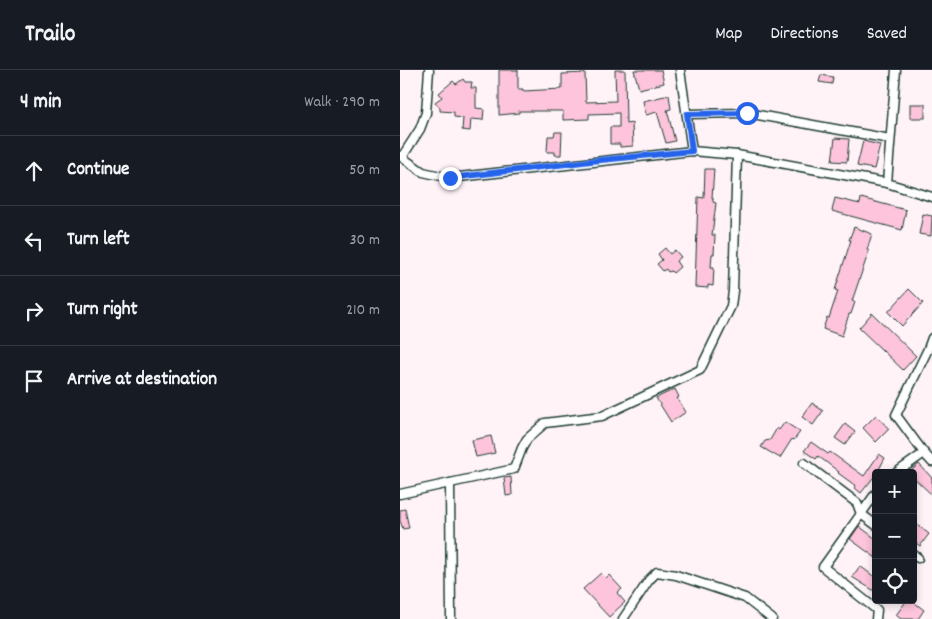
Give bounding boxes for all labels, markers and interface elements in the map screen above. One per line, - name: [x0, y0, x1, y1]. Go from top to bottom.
- text: Trailo: [25, 18, 76, 52]
- text: Map: [715, 22, 742, 47]
- text: Directions: [770, 22, 839, 47]
- text: Saved: [867, 22, 907, 47]
- text: 4 min: [20, 88, 62, 118]
- text: Walk · 290 m: [304, 91, 380, 114]
- route start: [736, 102, 759, 125]
- icon: ahead: [20, 157, 48, 185]
- text: Continue: [67, 157, 129, 184]
- text: 50 m: [349, 159, 380, 182]
- route end: [439, 167, 462, 190]
- icon: left: [20, 227, 48, 255]
- text: Turn left: [67, 227, 130, 254]
- text: 30 m: [350, 229, 380, 252]
- icon: right: [20, 297, 48, 325]
- text: Turn right: [67, 297, 138, 324]
- text: 210 m: [346, 299, 380, 322]
- icon: arrive: [20, 367, 48, 395]
- text: Arrive at destination: [67, 367, 217, 394]
- map controls: [872, 469, 917, 604]
- button: +: [872, 469, 917, 514]
- button: −: [872, 514, 917, 559]
- button: locate: [872, 559, 917, 604]

